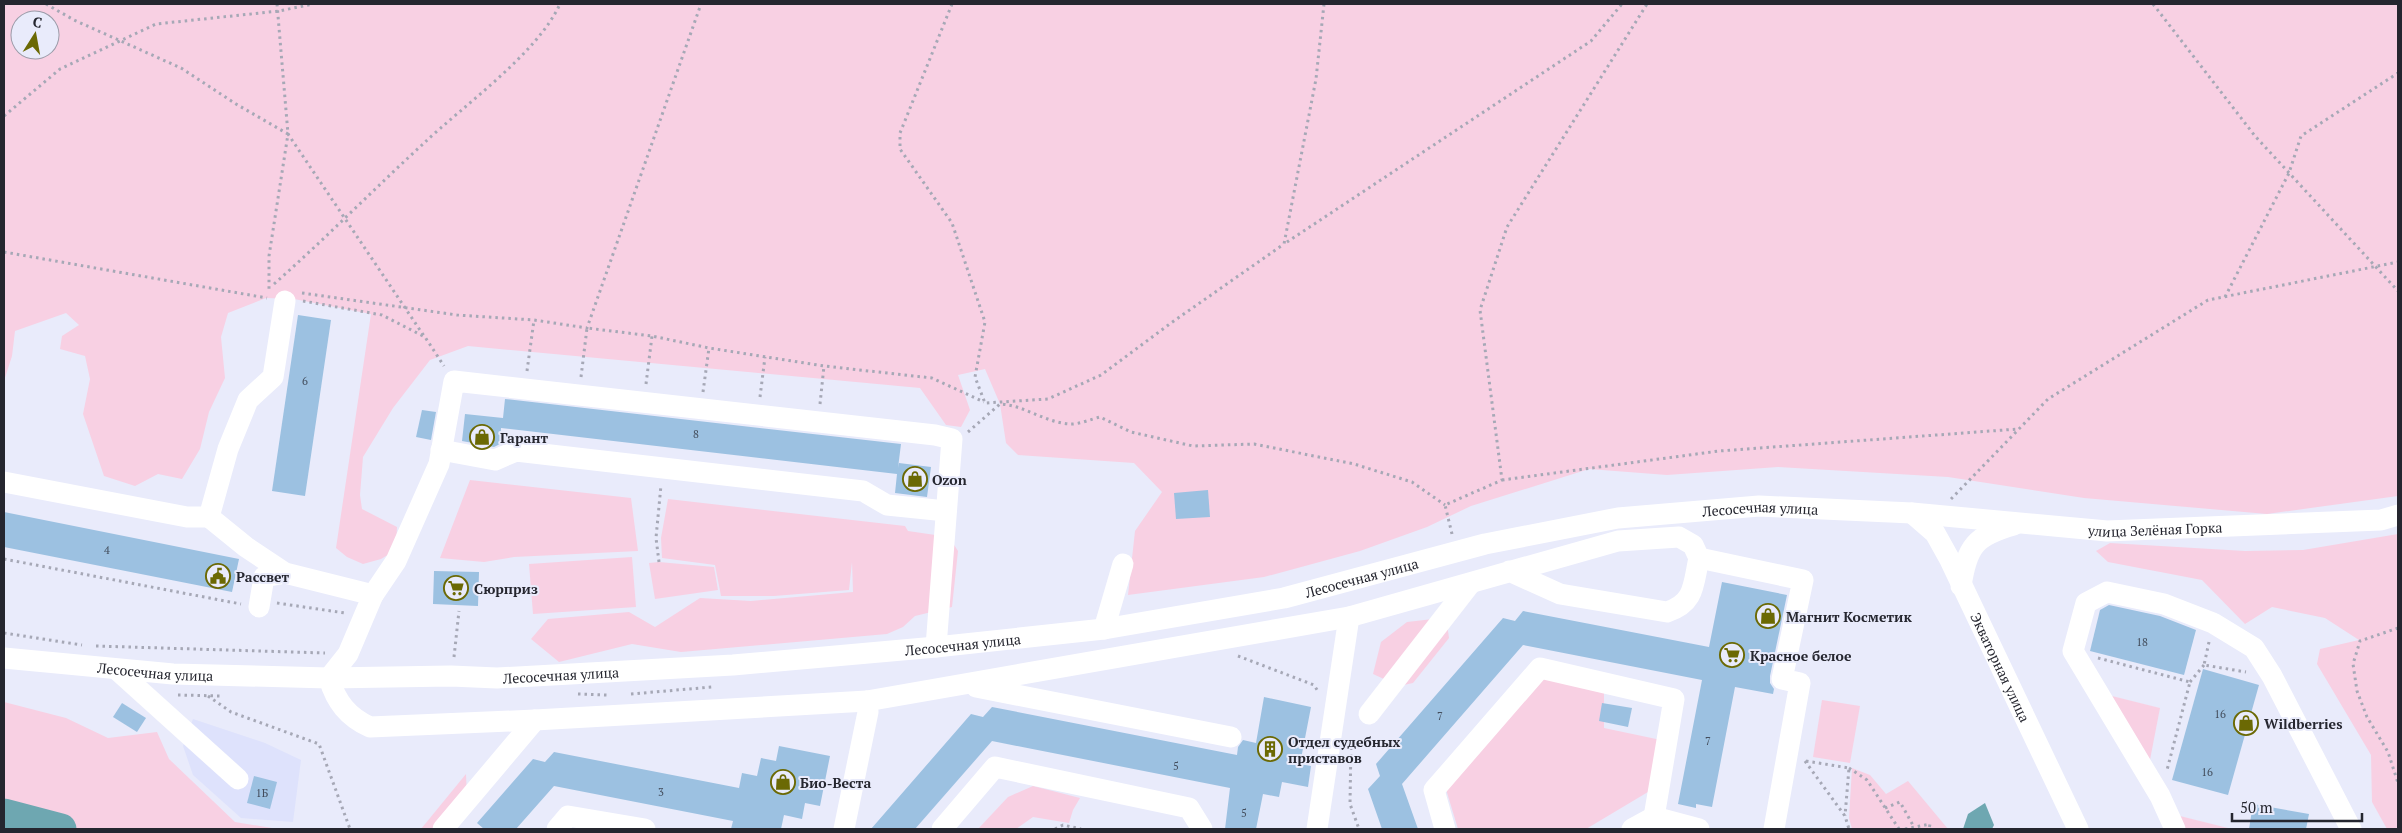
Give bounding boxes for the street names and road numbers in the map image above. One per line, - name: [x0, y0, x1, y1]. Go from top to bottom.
- street label: Лесосечная улица: [1700, 496, 1819, 520]
- street label: улица Зелёная Горка: [2086, 517, 2223, 541]
- street label: Лесосечная улица: [1302, 553, 1420, 602]
- street label: Экваторная улица: [1967, 609, 2035, 725]
- street label: Лесосечная улица: [903, 628, 1022, 659]
- street label: Лесосечная улица: [96, 657, 214, 685]
- street label: Лесосечная улица: [501, 662, 620, 687]

